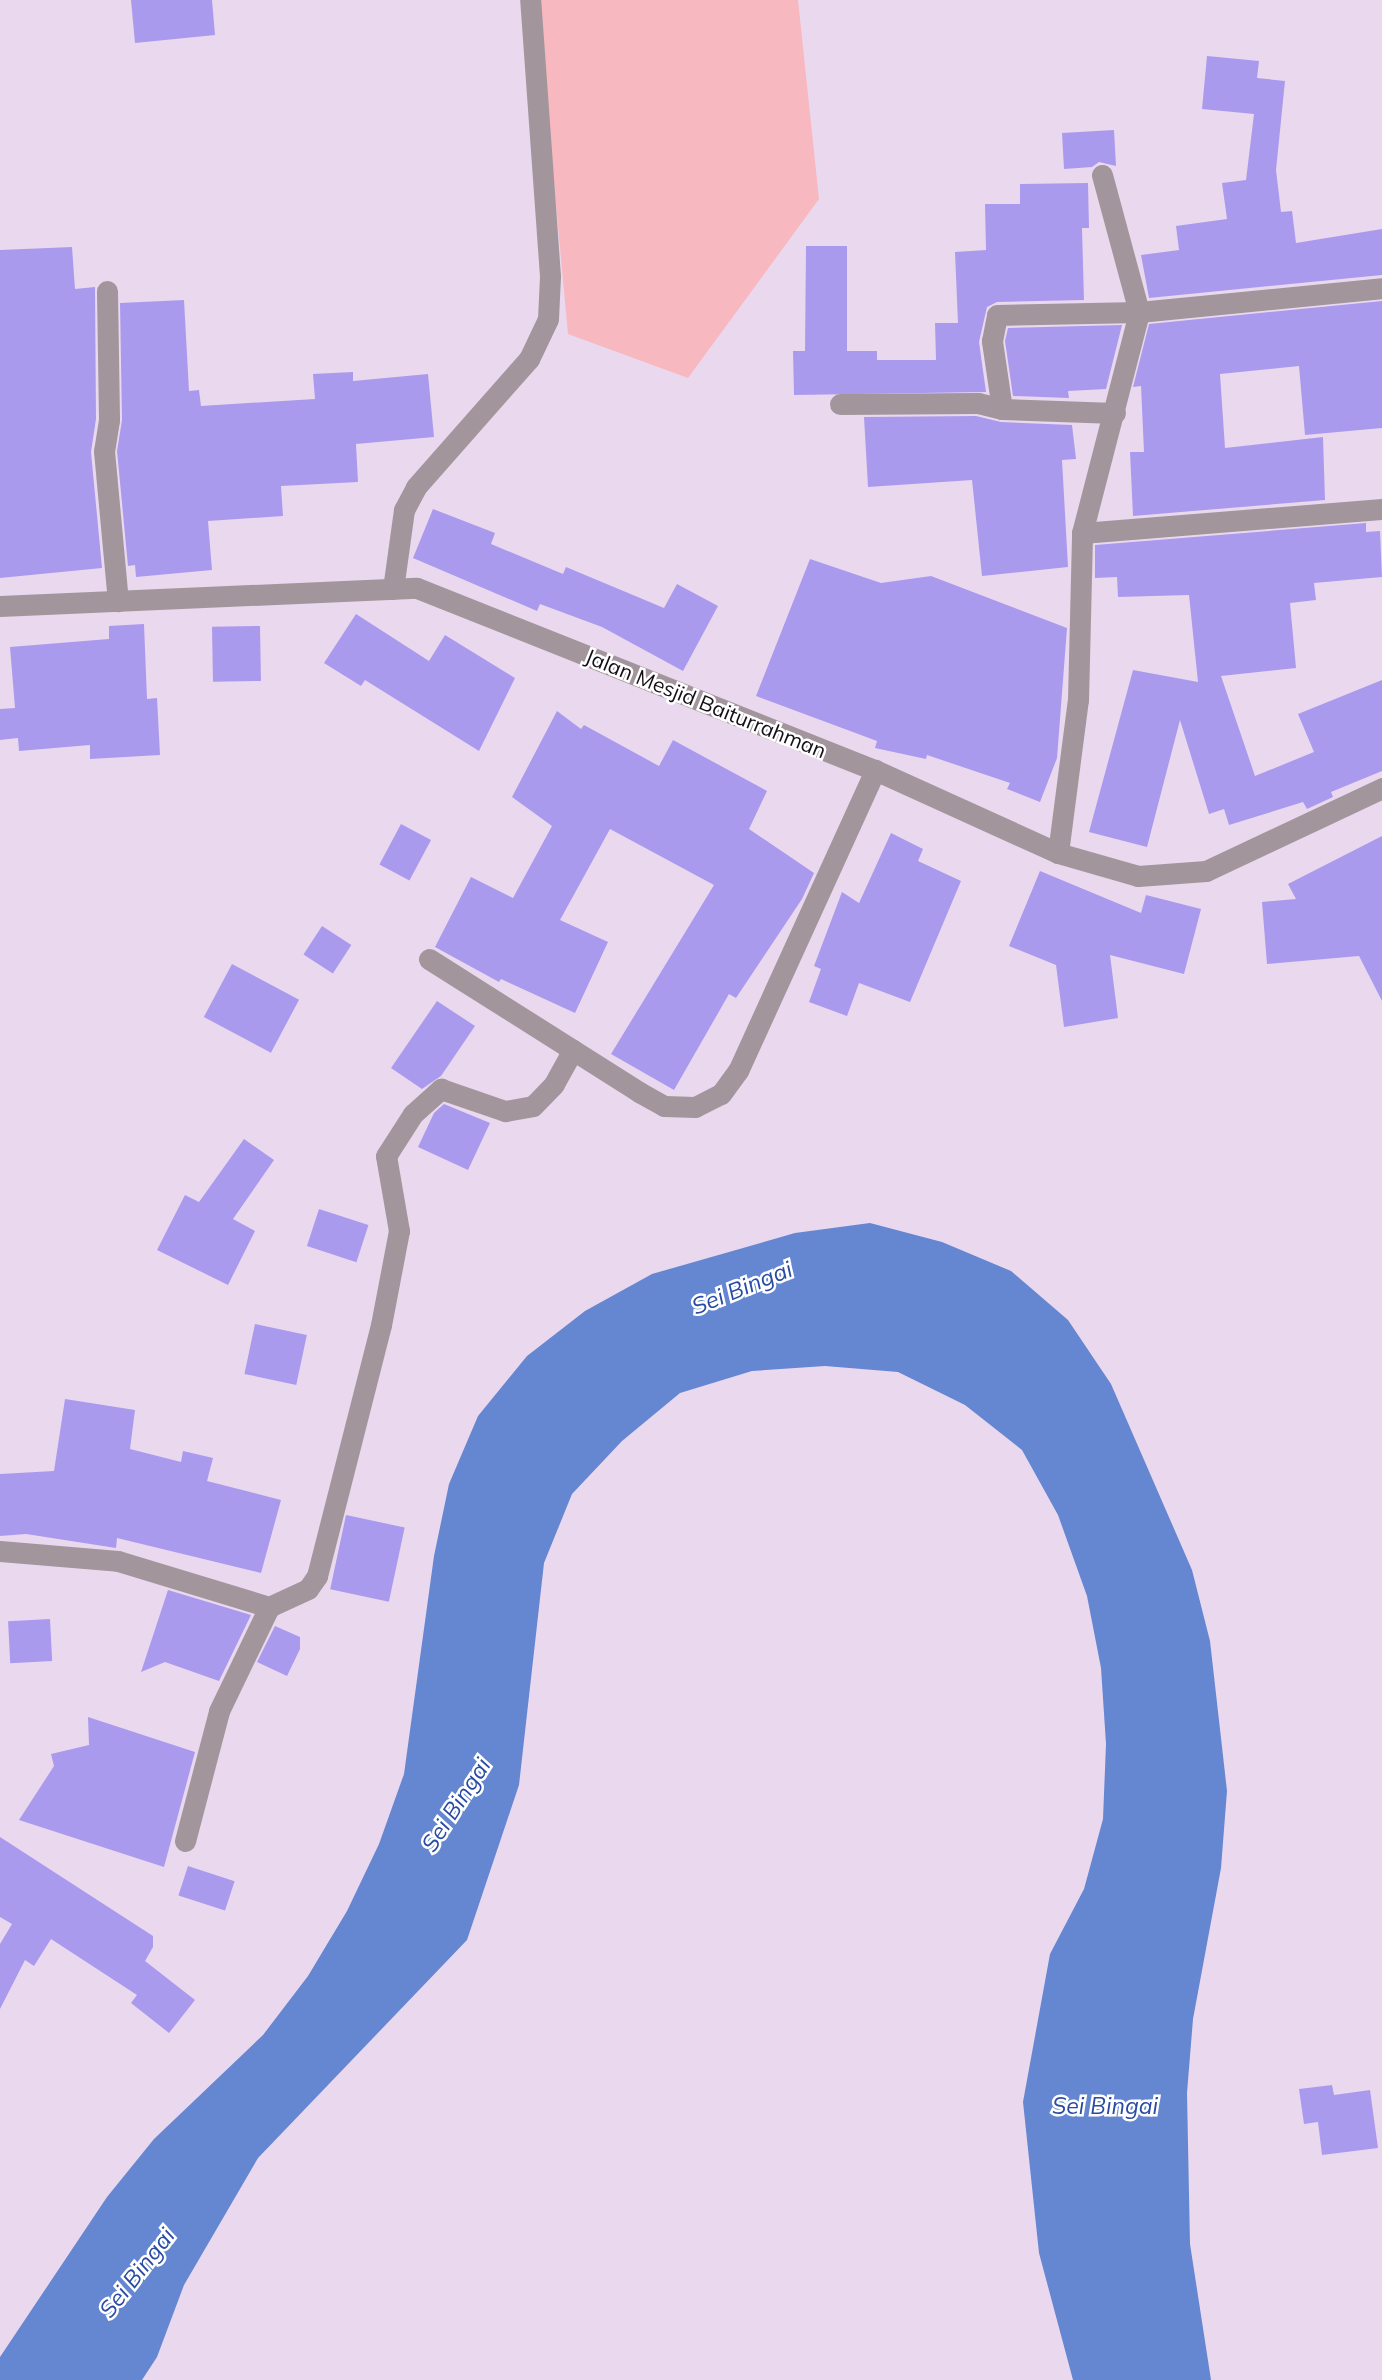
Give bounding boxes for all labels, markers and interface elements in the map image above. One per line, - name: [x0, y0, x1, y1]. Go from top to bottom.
- street label: Jalan Mesjid Baiturrahman: [582, 643, 830, 763]
- water label: Sei Bingai: [688, 1255, 796, 1321]
- water label: Sei Bingai: [416, 1753, 496, 1857]
- water label: Sei Bingai: [1052, 2092, 1158, 2120]
- water label: Sei Bingai: [93, 2223, 181, 2323]

